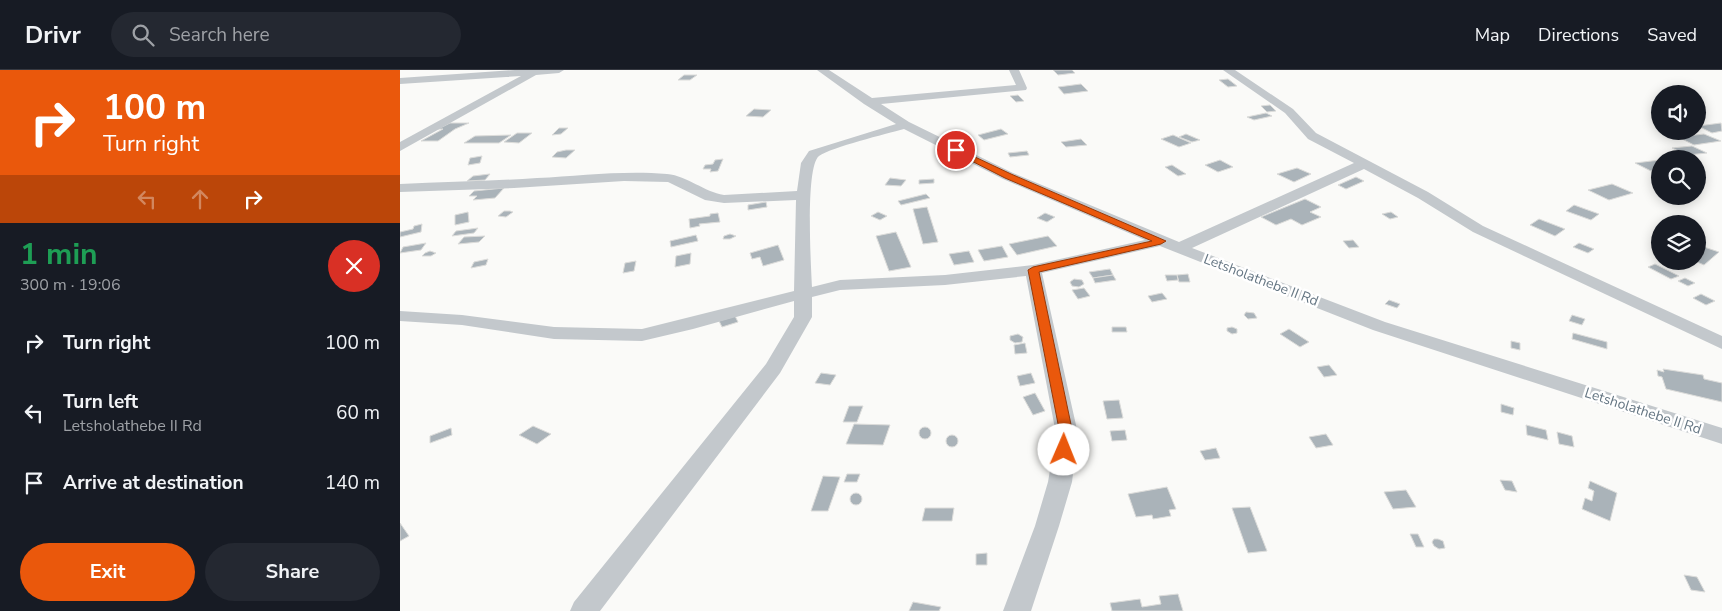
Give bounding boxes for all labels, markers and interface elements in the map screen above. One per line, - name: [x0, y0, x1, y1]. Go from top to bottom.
- search box: [111, 12, 461, 57]
- text: Drivr: [25, 19, 81, 51]
- icon: search: [129, 21, 157, 49]
- text: Search here: [169, 22, 270, 48]
- text: Map: [1475, 23, 1510, 47]
- text: Directions: [1538, 23, 1619, 47]
- text: Saved: [1647, 23, 1697, 47]
- text: 100 m: [103, 84, 206, 131]
- map controls: [1651, 85, 1706, 270]
- button: sound: [1651, 85, 1706, 140]
- icon: right: [20, 90, 85, 155]
- text: Turn right: [103, 129, 199, 159]
- pin: [935, 129, 977, 171]
- icon: arrive: [942, 136, 970, 164]
- button: search: [1651, 150, 1706, 205]
- icon: left: [133, 185, 161, 213]
- icon: ahead: [186, 185, 214, 213]
- icon: right: [239, 185, 267, 213]
- button: layers: [1651, 215, 1706, 270]
- text: 1 min: [20, 234, 98, 275]
- button: close: [328, 240, 380, 292]
- street label: Letsholathebe II Rd: [1201, 249, 1321, 311]
- text: 300 m · 19:06: [20, 274, 121, 296]
- icon: right: [20, 329, 48, 357]
- text: Turn right: [63, 330, 150, 356]
- text: 100 m: [325, 330, 380, 356]
- street label: Letsholathebe II Rd: [1582, 383, 1704, 439]
- text: Turn left: [63, 389, 138, 415]
- icon: left: [20, 399, 48, 427]
- text: 60 m: [336, 400, 380, 426]
- text: Letsholathebe II Rd: [63, 415, 202, 437]
- position arrow: [1037, 423, 1089, 475]
- icon: arrive: [20, 469, 48, 497]
- text: Arrive at destination: [63, 470, 244, 496]
- text: 140 m: [325, 470, 380, 496]
- button: Exit: [20, 543, 195, 601]
- button: Share: [205, 543, 380, 601]

